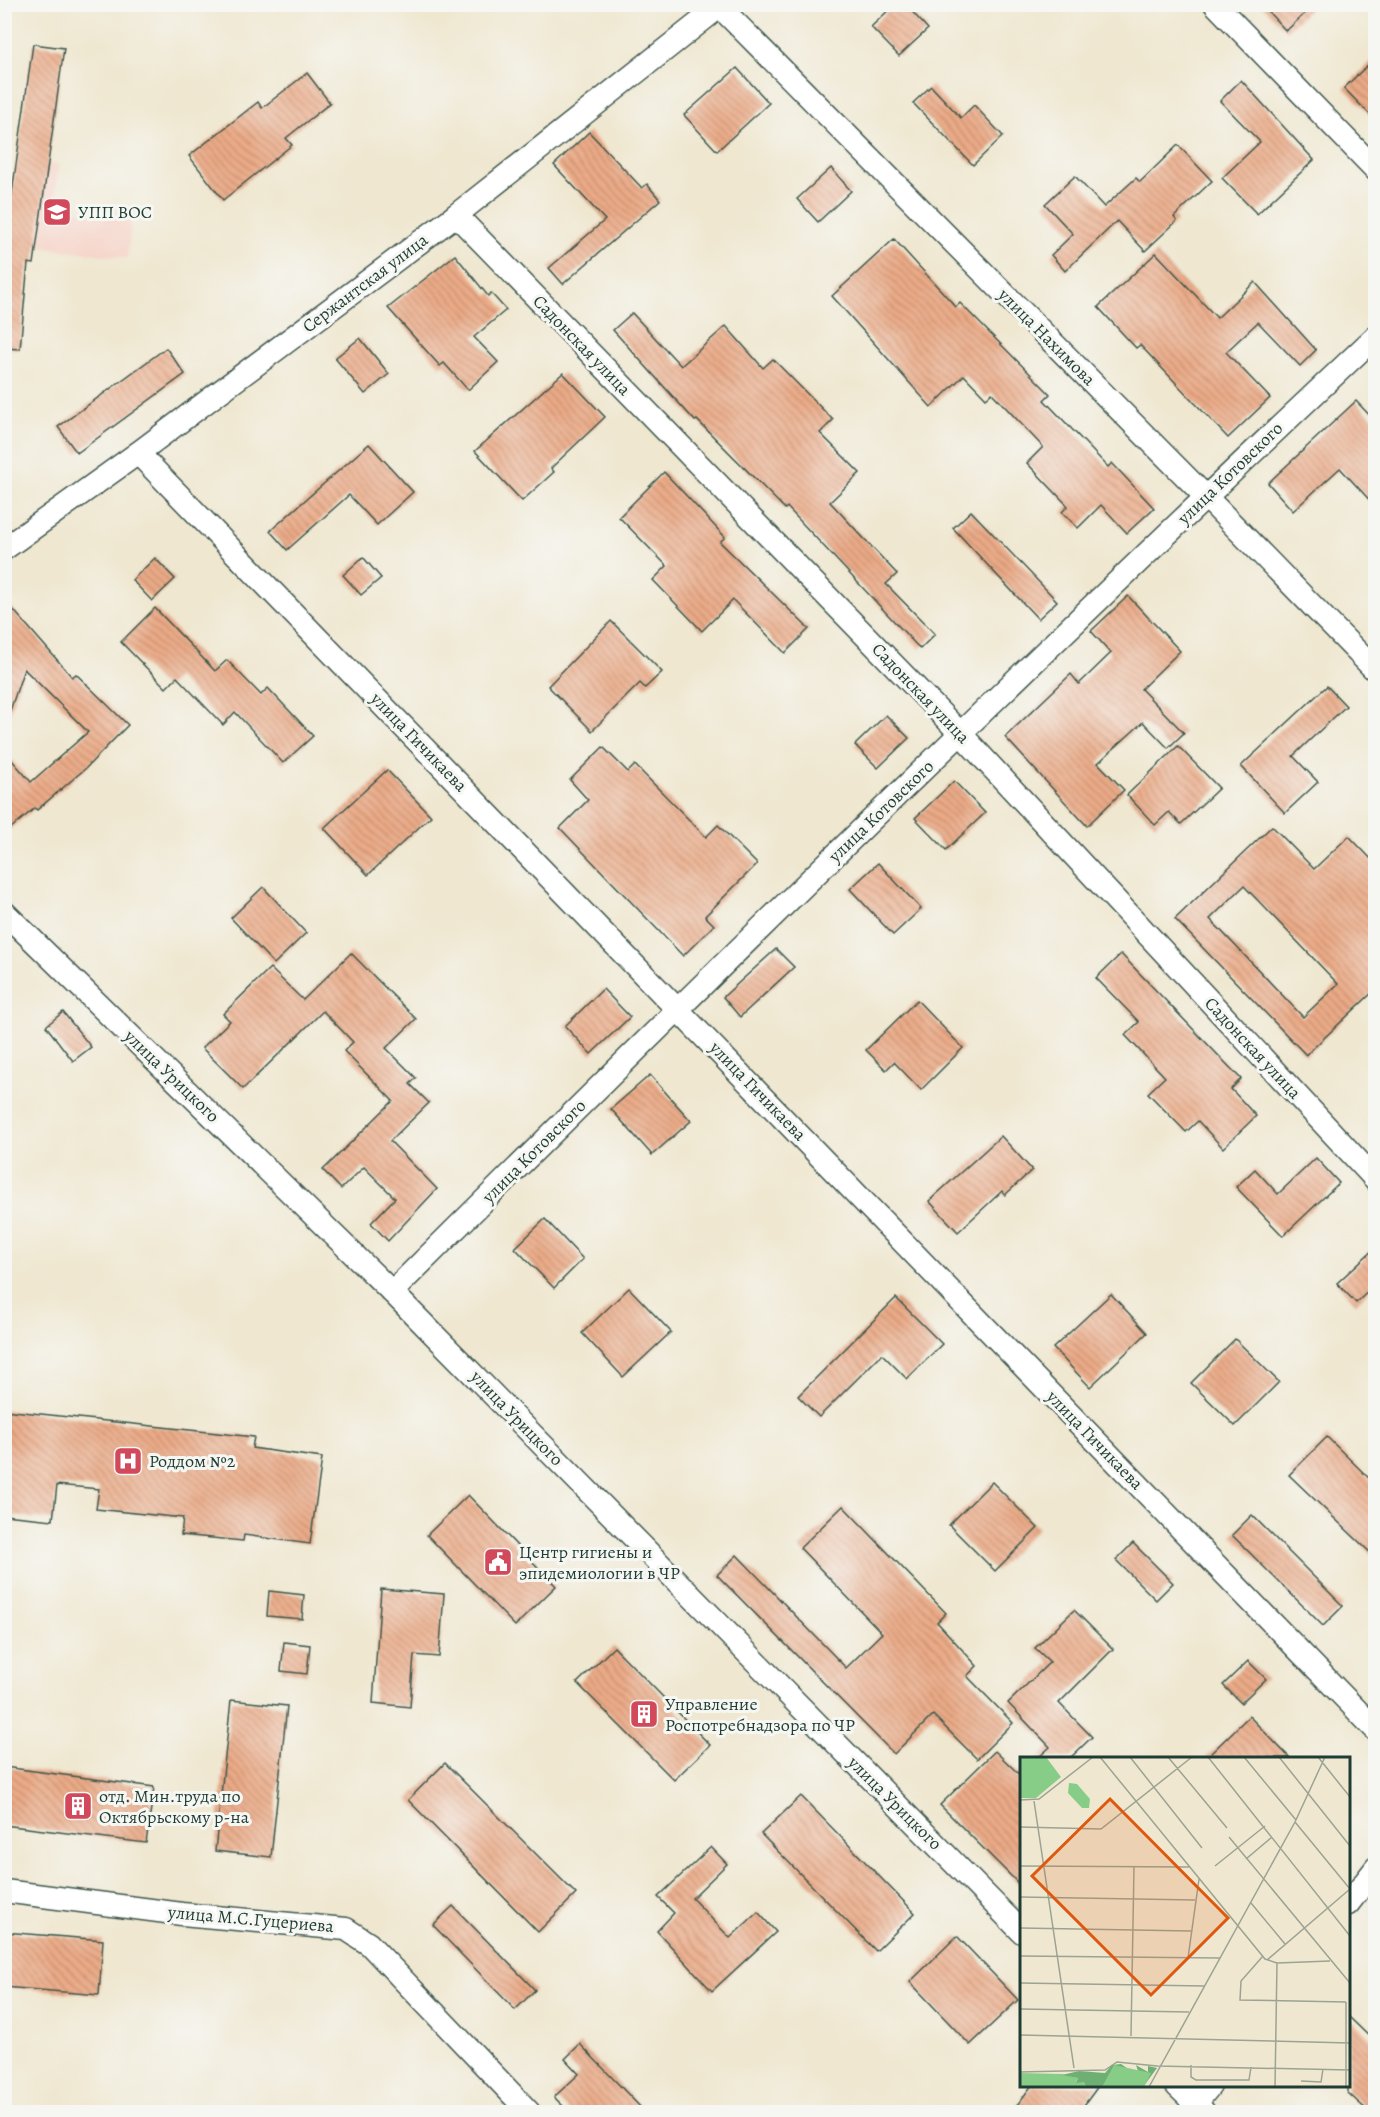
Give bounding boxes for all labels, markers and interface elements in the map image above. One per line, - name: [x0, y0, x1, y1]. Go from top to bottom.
- school or university icon: УПП ВОС: [41, 196, 73, 228]
- place label: УПП ВОС: [78, 200, 152, 224]
- street label: Сержантская улица: [297, 227, 433, 338]
- street label: улица Нахимова: [992, 282, 1101, 391]
- street label: Садонская улица: [528, 289, 637, 401]
- street label: улица Котовского: [1171, 417, 1288, 530]
- street label: Садонская улица: [867, 637, 976, 749]
- street label: улица Гичикаева: [365, 686, 473, 797]
- street label: улица Котовского: [822, 755, 939, 868]
- street label: Садонская улица: [1199, 992, 1307, 1105]
- street label: улица Урицкого: [118, 1024, 225, 1128]
- street label: улица Гичикаева: [704, 1035, 812, 1146]
- street label: улица Котовского: [476, 1094, 591, 1209]
- street label: улица Урицкого: [465, 1364, 569, 1471]
- street label: улица Гичикаева: [1041, 1384, 1149, 1495]
- hospital icon: Роддом №2: [112, 1445, 144, 1477]
- place label: Роддом №2: [149, 1449, 236, 1473]
- place label: Центр гигиены и эпидемиологии в ЧР: [519, 1540, 680, 1585]
- public building icon: Центр гигиены и эпидемиологии в ЧР: [482, 1546, 514, 1578]
- place label: Управление Роспотребнадзора по ЧР: [665, 1692, 855, 1737]
- building icon: Управление Роспотребнадзора по ЧР: [628, 1698, 660, 1730]
- street label: улица Урицкого: [842, 1750, 947, 1855]
- inset map: [1020, 1757, 1350, 2087]
- place label: отд. Мин.труда по Октябрьскому р-на: [99, 1784, 250, 1829]
- building icon: отд. Мин.труда по Октябрьскому р-на: [62, 1790, 94, 1822]
- street label: улица М.С.Гуцериева: [166, 1900, 336, 1938]

